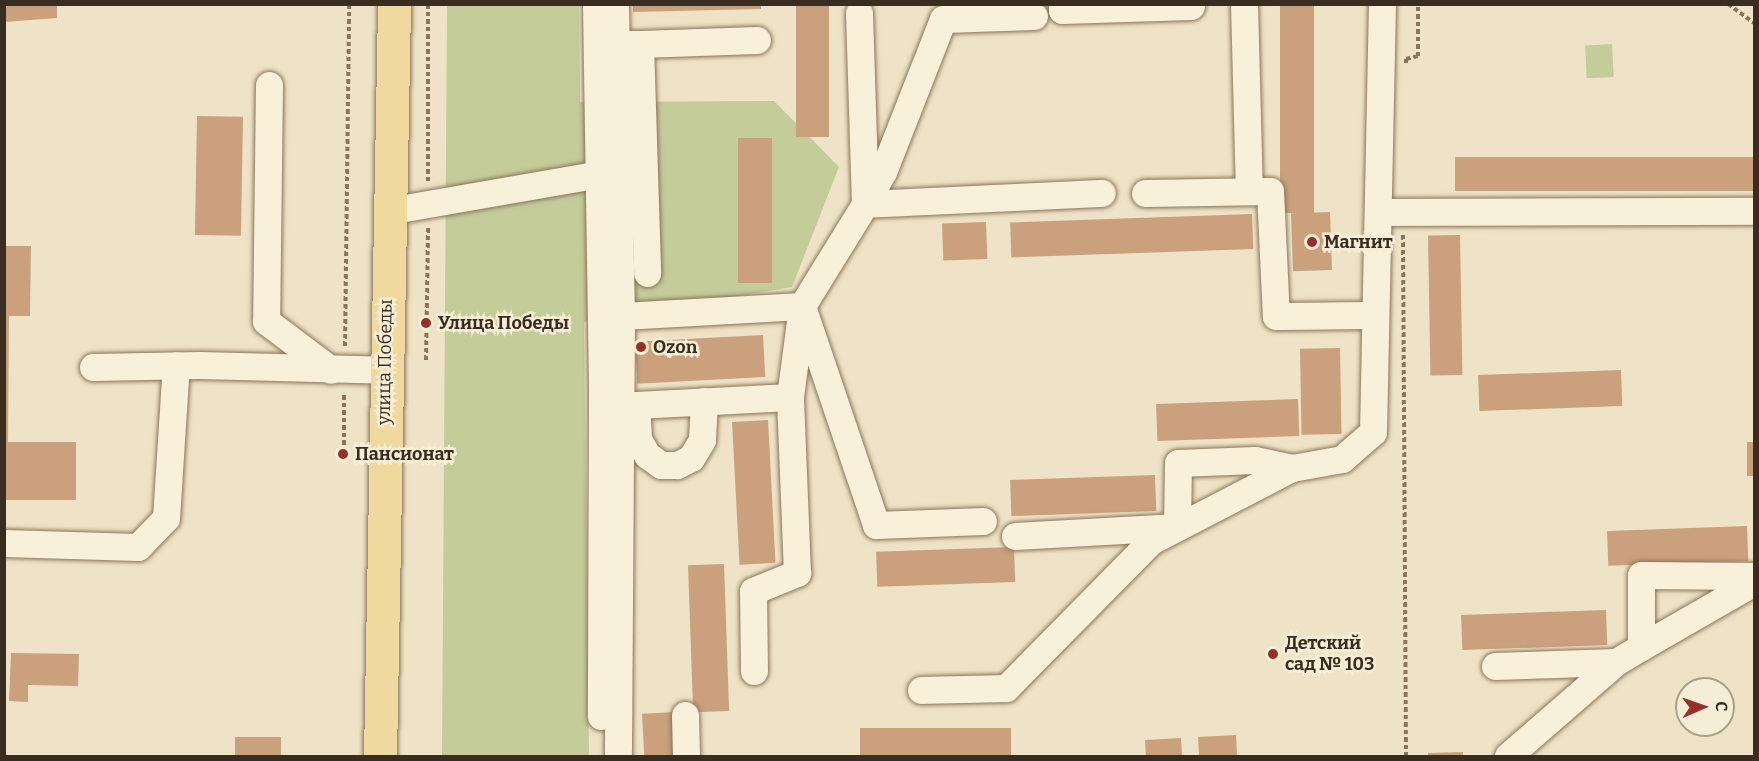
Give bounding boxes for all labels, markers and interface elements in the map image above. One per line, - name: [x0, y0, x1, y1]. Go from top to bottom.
- place label: Магнит: [1324, 231, 1393, 253]
- marker: Магнит: [1305, 235, 1319, 249]
- street label: улица Победы: [373, 299, 397, 425]
- place label: Улица Победы: [438, 312, 569, 334]
- marker: Улица Победы: [419, 316, 433, 330]
- place label: Ozon: [653, 336, 697, 358]
- marker: Ozon: [634, 340, 648, 354]
- place label: Пансионат: [355, 443, 454, 465]
- marker: Пансионат: [336, 447, 350, 461]
- place label: Детский сад № 103: [1285, 633, 1374, 676]
- marker: Детский сад № 103: [1266, 647, 1280, 661]
- north arrow: [1675, 677, 1735, 737]
- text: С: [1712, 701, 1731, 712]

